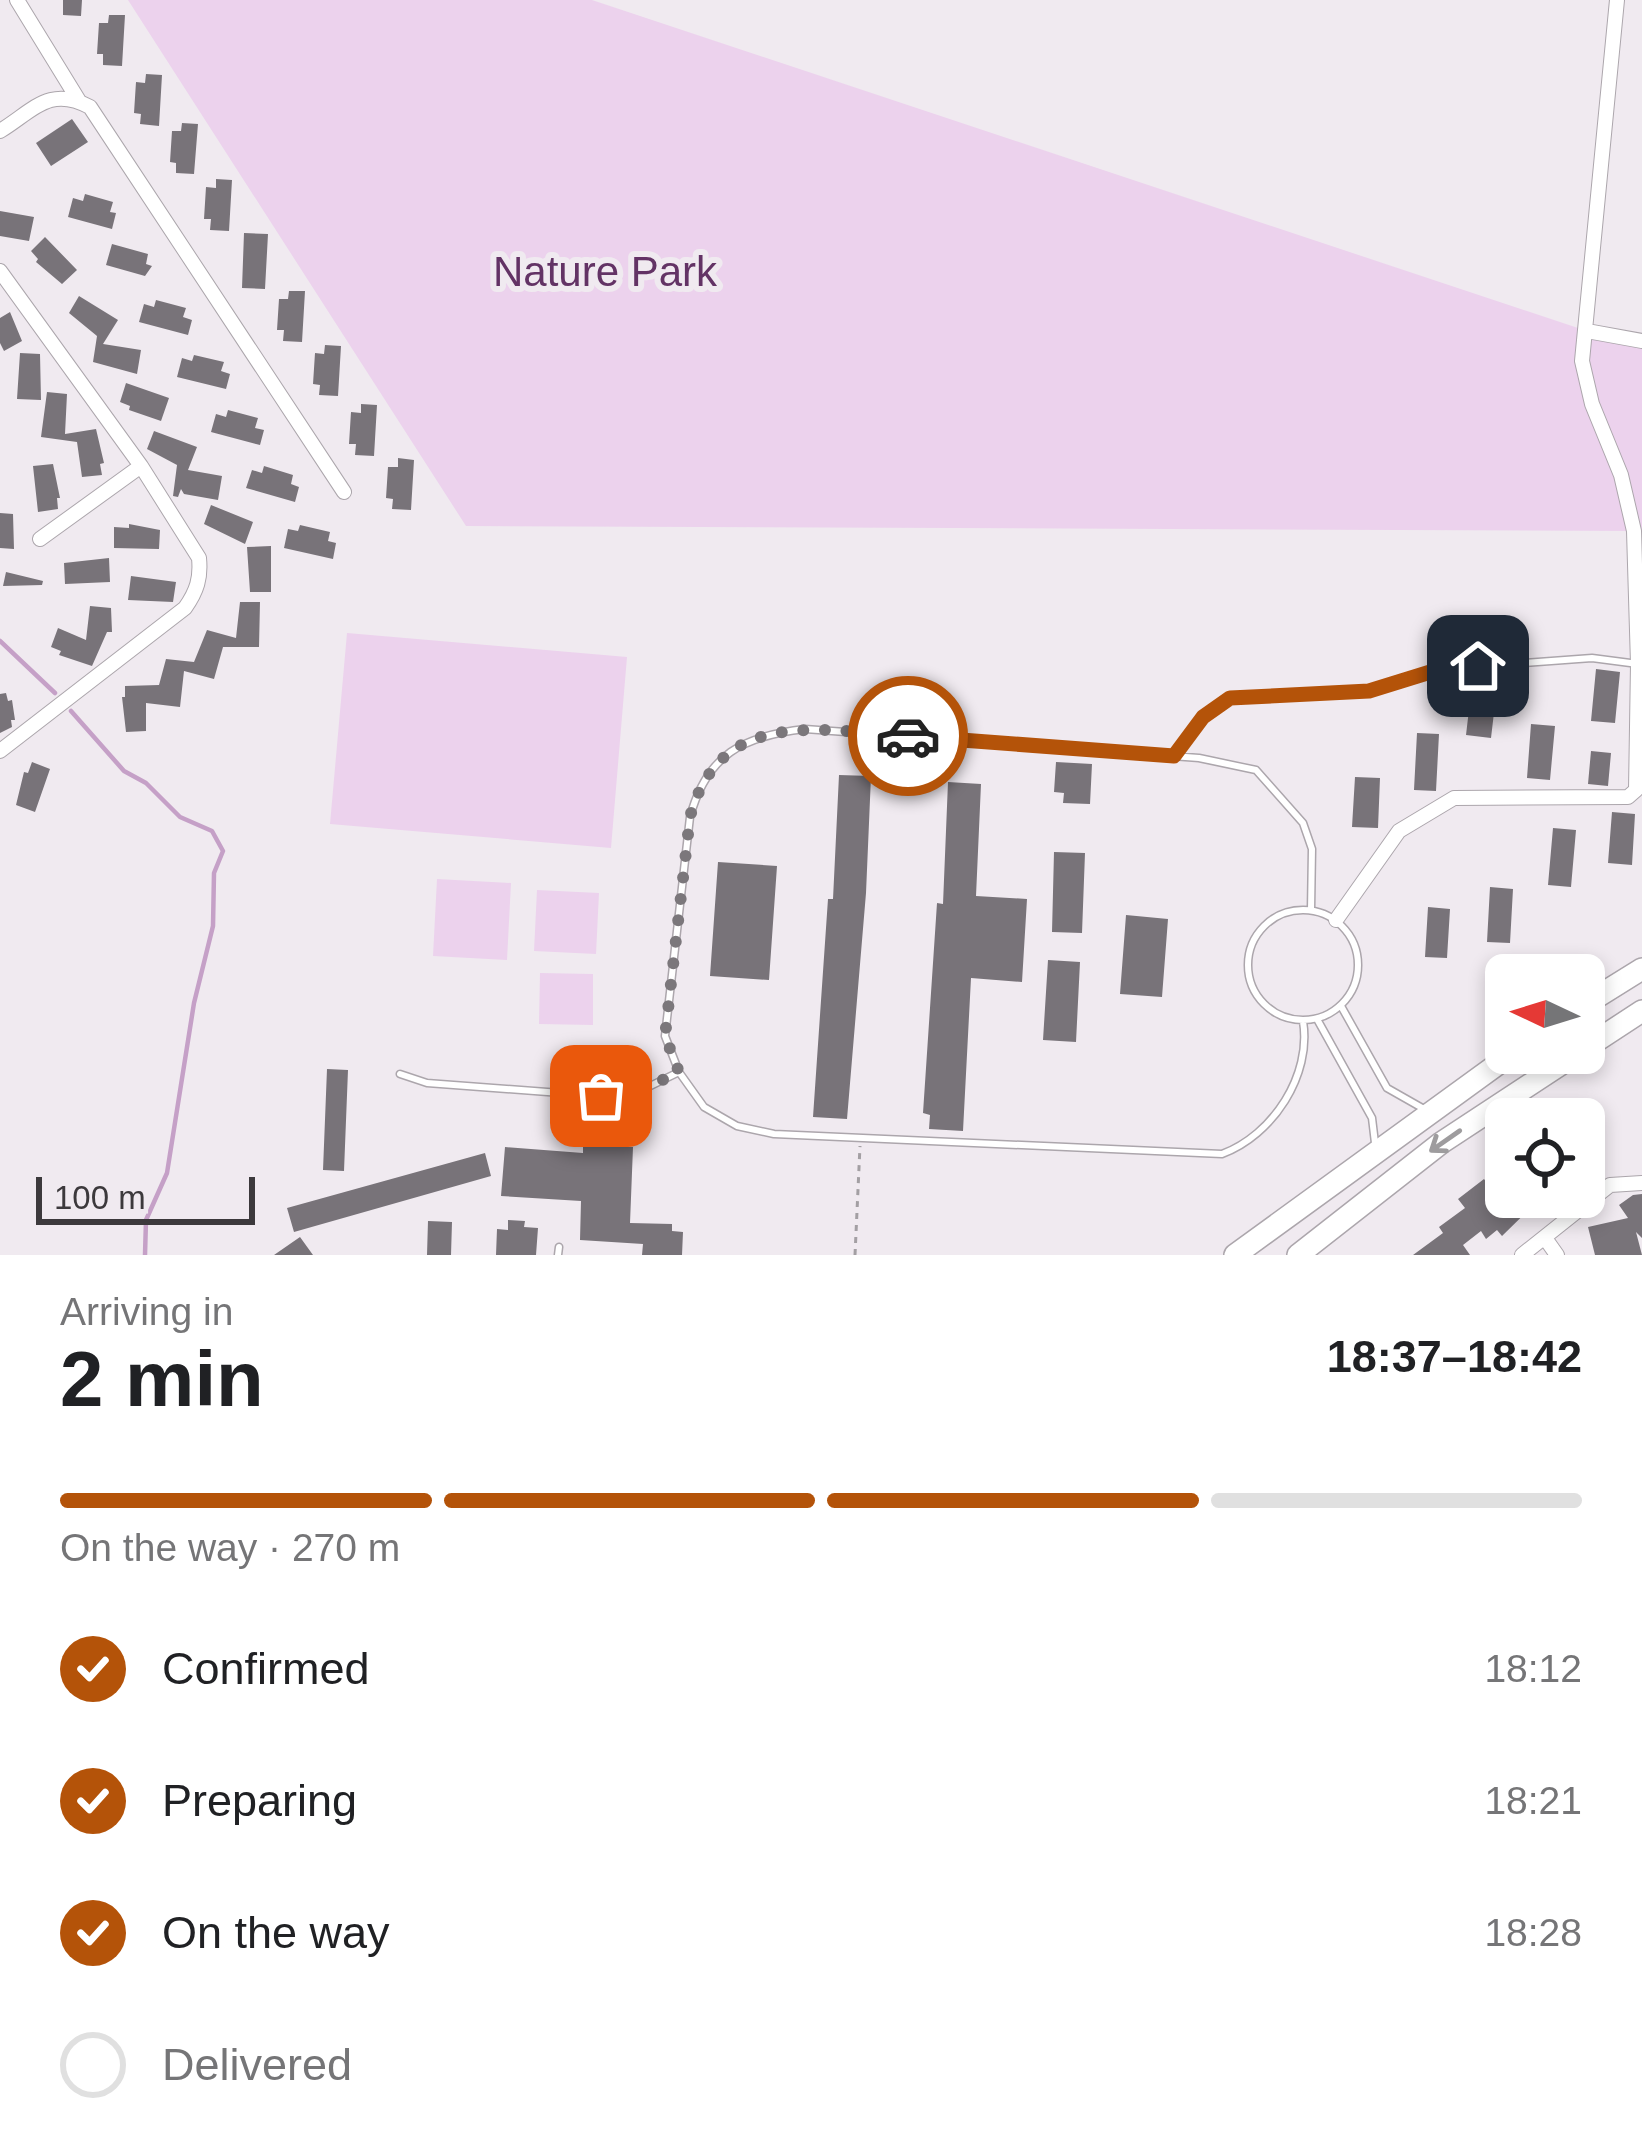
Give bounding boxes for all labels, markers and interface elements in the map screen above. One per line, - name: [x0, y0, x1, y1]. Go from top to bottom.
- park label: Nature Park: [493, 248, 718, 295]
- pin: [1427, 615, 1529, 717]
- icon: home: [1445, 633, 1511, 699]
- courier: [848, 676, 968, 796]
- icon: car: [875, 703, 941, 769]
- north arrow: [1485, 954, 1605, 1074]
- map controls: [1485, 954, 1605, 1218]
- pin: [550, 1045, 652, 1147]
- icon: bag: [568, 1063, 634, 1129]
- button: locate: [1485, 1098, 1605, 1218]
- one-way arrow: [1429, 1128, 1463, 1153]
- scale bar: [36, 1171, 255, 1224]
- text: 100 m: [54, 1179, 146, 1216]
- text: Arriving in: [60, 1290, 233, 1333]
- text: 18:37–18:42: [1327, 1331, 1582, 1382]
- text: 2 min: [60, 1335, 264, 1423]
- text: On the way · 270 m: [60, 1526, 400, 1569]
- icon: check: [60, 1636, 126, 1702]
- text: Confirmed: [162, 1643, 370, 1694]
- text: 18:12: [1484, 1647, 1582, 1690]
- icon: check: [60, 1768, 126, 1834]
- text: Preparing: [162, 1775, 357, 1826]
- text: 18:21: [1484, 1779, 1582, 1822]
- icon: check: [60, 1900, 126, 1966]
- text: On the way: [162, 1907, 390, 1958]
- text: 18:28: [1484, 1911, 1582, 1954]
- text: Delivered: [162, 2039, 352, 2090]

